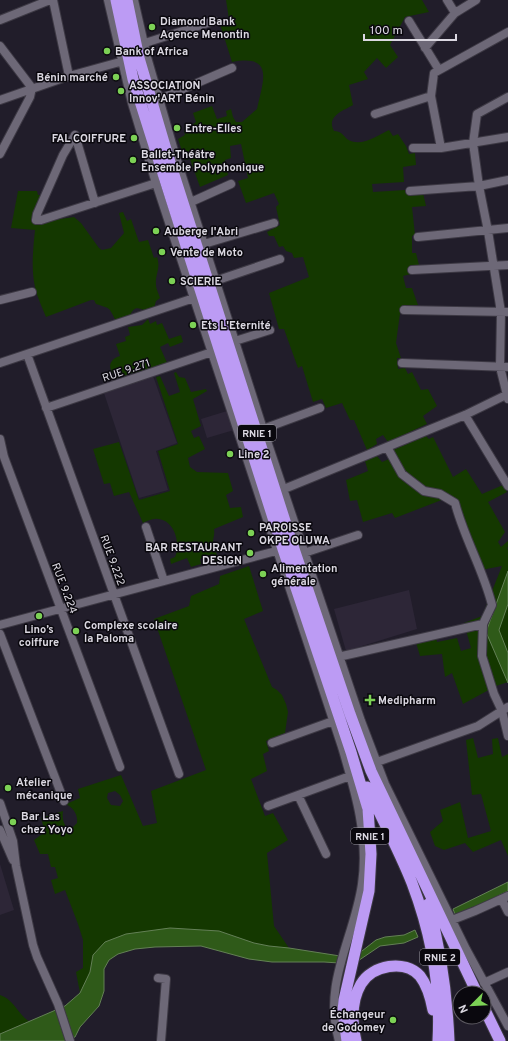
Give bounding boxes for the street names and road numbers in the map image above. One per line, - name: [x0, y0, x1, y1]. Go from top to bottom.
- street label: RUE 9.271: [101, 356, 152, 386]
- road number: RNIE 1: [238, 425, 276, 441]
- street label: RUE 9.222: [96, 533, 128, 588]
- street label: RUE 9.224: [48, 561, 80, 616]
- road number: RNIE 1: [351, 828, 389, 844]
- road number: RNIE 2: [420, 949, 460, 965]

